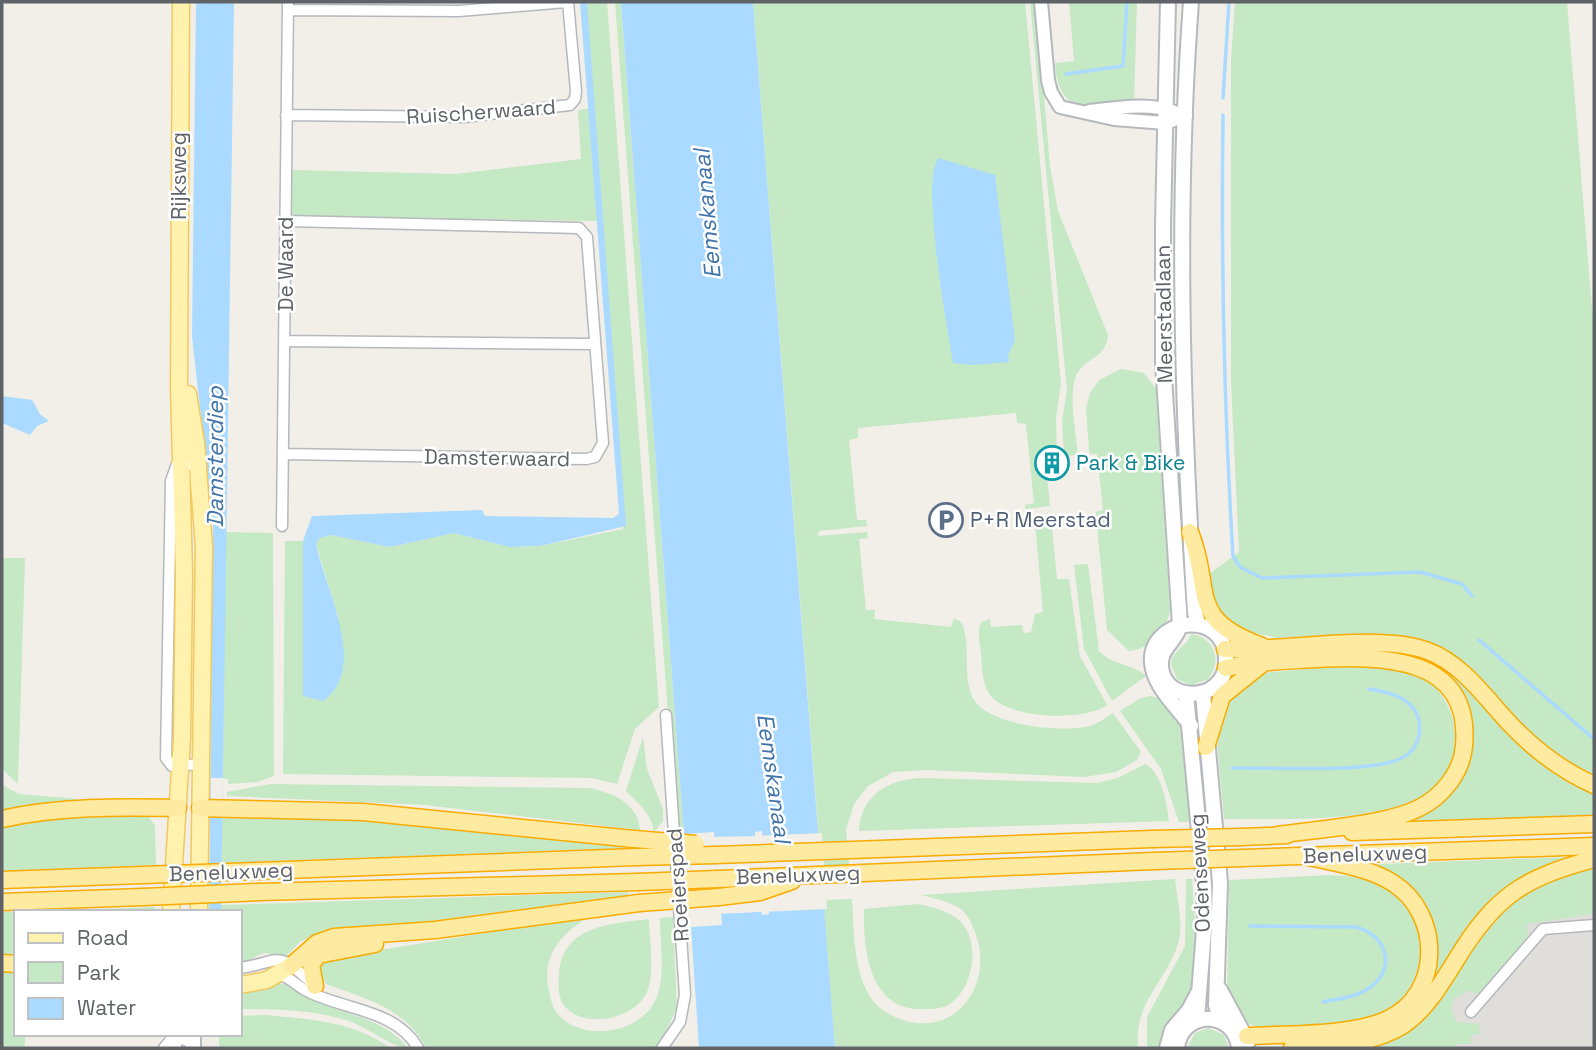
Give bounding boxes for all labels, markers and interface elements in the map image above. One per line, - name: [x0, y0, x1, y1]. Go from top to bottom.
- street label: Ruischerwaard: [405, 93, 557, 130]
- street label: Rijksweg: [165, 132, 192, 220]
- water label: Eemskanaal: [686, 146, 728, 280]
- street label: De Waard: [272, 217, 299, 311]
- street label: Meerstadlaan: [1149, 244, 1178, 384]
- water label: Damsterdiep: [200, 385, 230, 528]
- street label: Damsterwaard: [424, 443, 570, 472]
- building icon: Park & Bike: [1033, 444, 1071, 482]
- place label: Park & Bike: [1076, 449, 1185, 476]
- parking icon: P+R Meerstad: [927, 501, 965, 539]
- place label: P+R Meerstad: [970, 506, 1111, 533]
- water label: Eemskanaal: [750, 712, 798, 847]
- street label: Odenseweg: [1183, 813, 1216, 933]
- street label: Roeierspad: [660, 827, 695, 943]
- street label: Beneluxweg: [1302, 838, 1428, 869]
- street label: Beneluxweg: [168, 856, 294, 887]
- street label: Beneluxweg: [735, 859, 861, 890]
- legend: [14, 910, 242, 1036]
- text: Road: [77, 924, 129, 951]
- text: Park: [77, 959, 121, 986]
- text: Water: [77, 994, 136, 1021]

